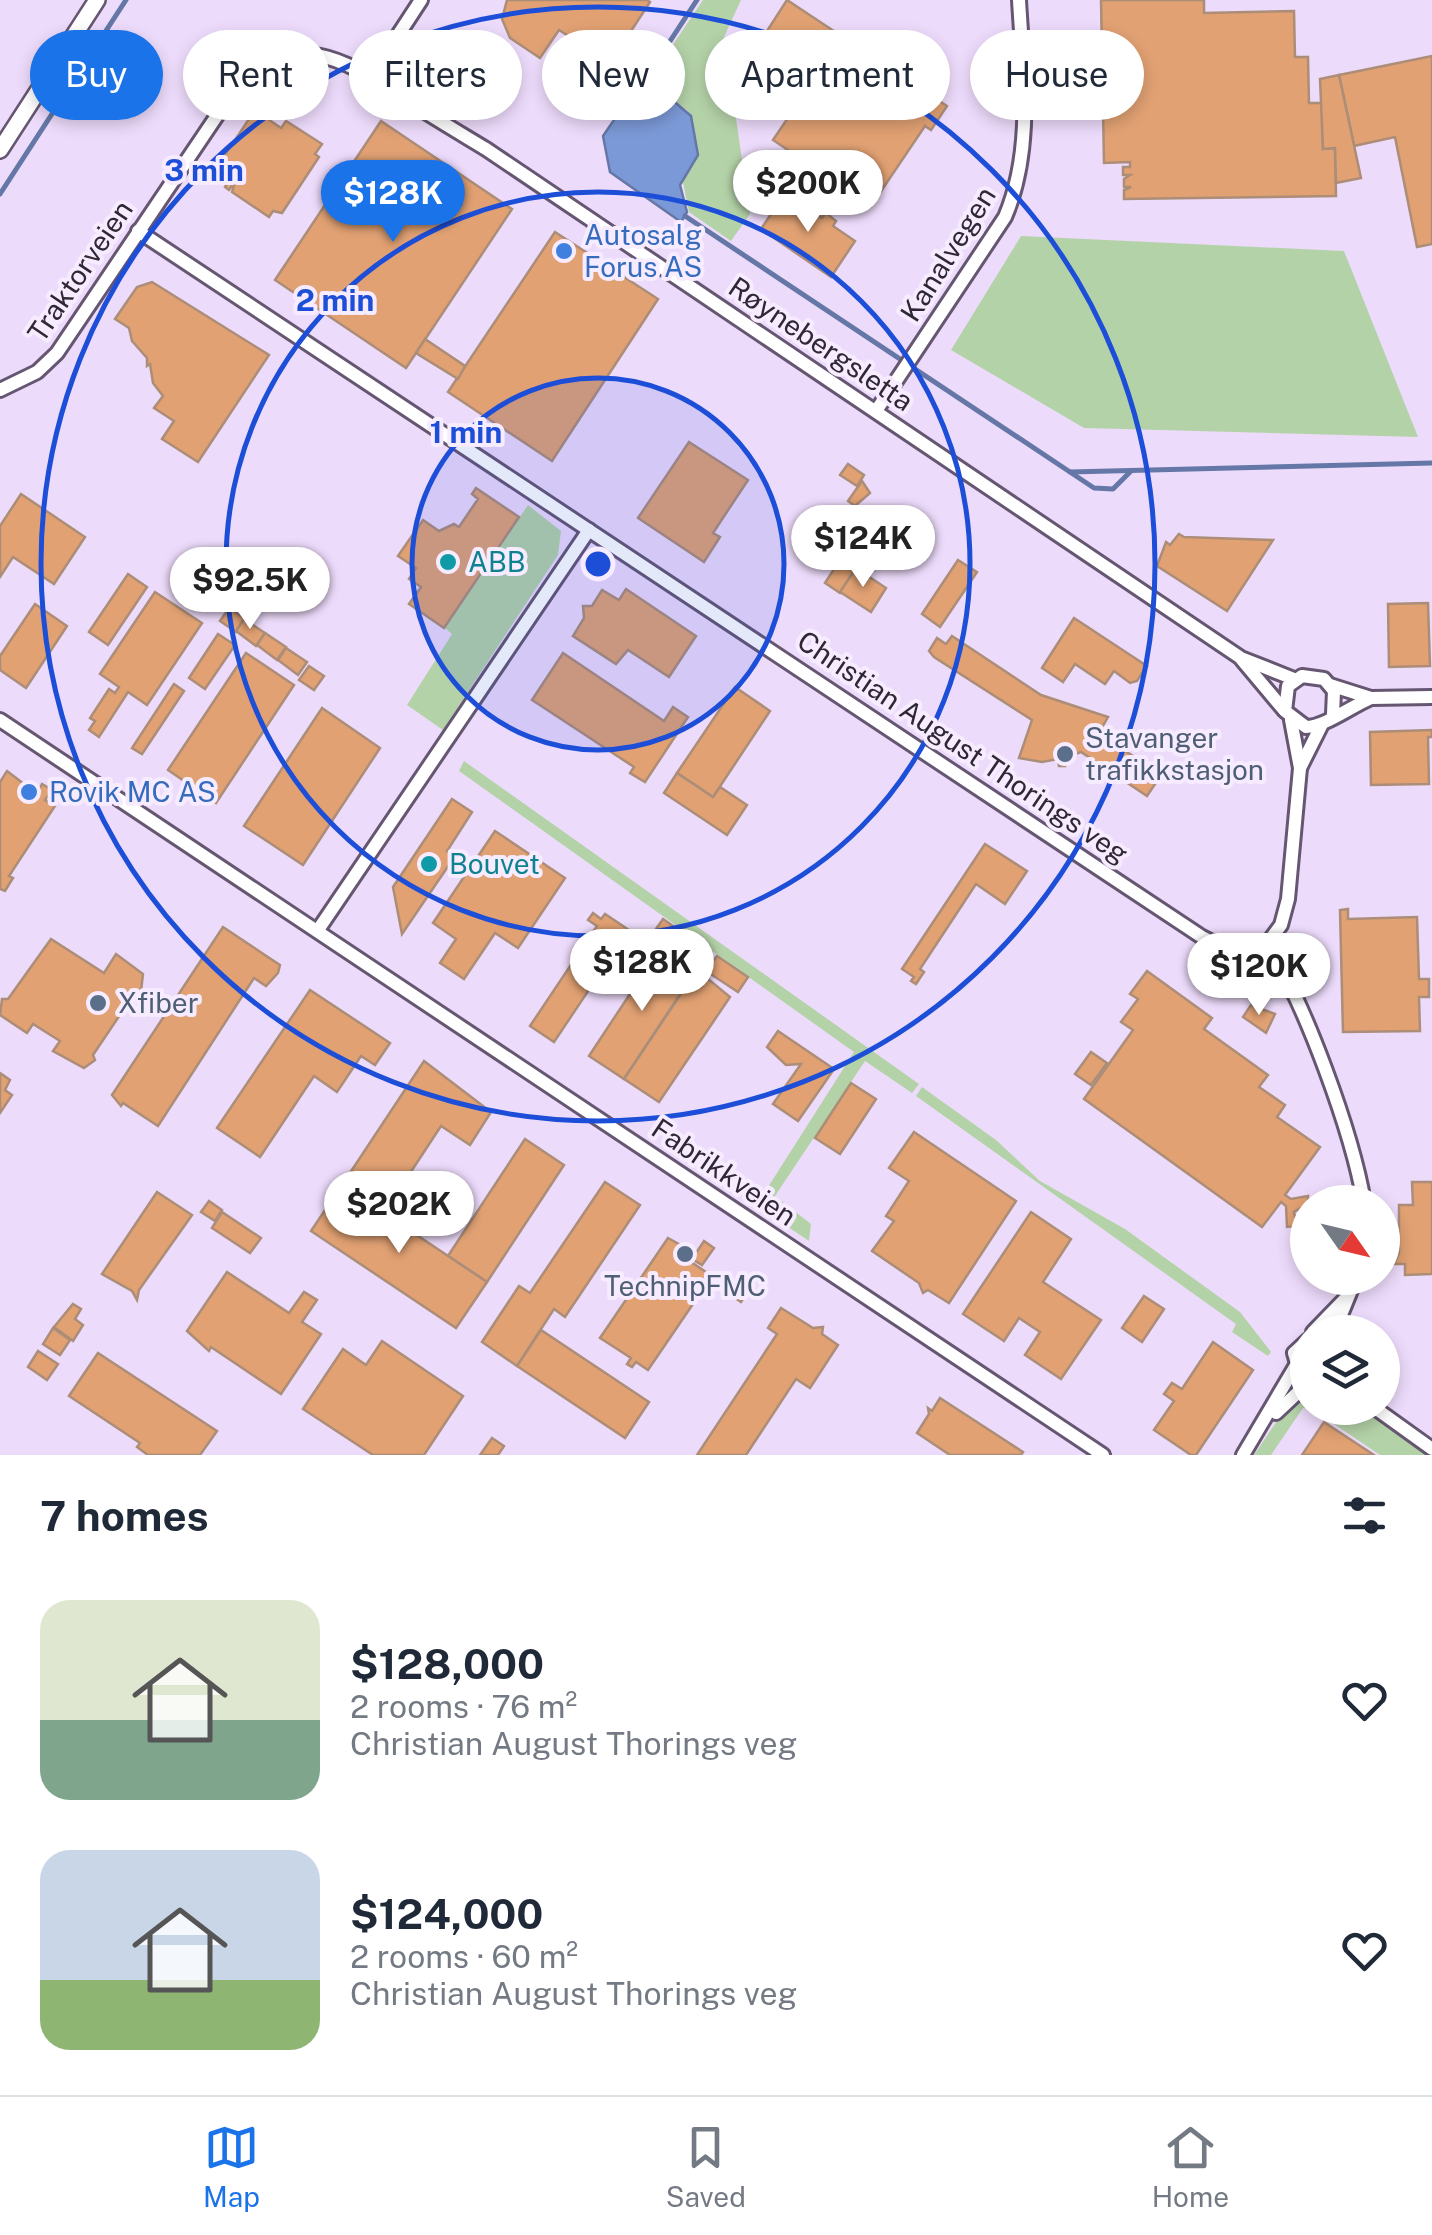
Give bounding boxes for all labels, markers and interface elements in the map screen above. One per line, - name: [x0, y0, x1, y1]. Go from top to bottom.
- chip: Buy: [30, 30, 163, 120]
- chip: Rent: [183, 30, 329, 120]
- chip: Filters: [349, 30, 522, 120]
- chip: New: [542, 30, 685, 120]
- chip: Apartment: [705, 30, 950, 120]
- chip: House: [970, 30, 1144, 120]
- pin: $200K: [738, 150, 878, 235]
- text: 3 min: [164, 152, 244, 188]
- pin: $128K: [323, 160, 463, 245]
- text: $200K: [755, 164, 861, 201]
- text: $128K: [343, 174, 443, 211]
- street label: Kanalvegen: [893, 180, 1002, 327]
- street label: Traktorveien: [20, 194, 139, 348]
- place label: Autosalg Forus AS: [584, 218, 702, 283]
- marker: Autosalg Forus AS: [553, 240, 575, 262]
- street label: Røynebergsletta: [723, 270, 920, 417]
- text: 2 min: [296, 282, 374, 318]
- text: 1 min: [430, 414, 502, 450]
- pin: $124K: [793, 505, 933, 590]
- text: $124K: [813, 519, 913, 556]
- place label: ABB: [468, 545, 526, 578]
- centre of rings: [580, 546, 616, 582]
- pin: $92.5K: [169, 547, 331, 632]
- marker: ABB: [437, 551, 459, 573]
- text: $92.5K: [192, 561, 308, 598]
- street label: Christian August Thorings veg: [792, 623, 1135, 870]
- place label: Stavanger trafikkstasjon: [1085, 721, 1264, 786]
- marker: Stavanger trafikkstasjon: [1054, 743, 1076, 765]
- place label: Rovik MC AS: [49, 775, 216, 808]
- marker: Rovik MC AS: [18, 781, 40, 803]
- place label: Bouvet: [449, 847, 540, 880]
- marker: Bouvet: [418, 853, 440, 875]
- pin: $128K: [572, 929, 712, 1014]
- pin: $120K: [1189, 933, 1329, 1018]
- text: $128K: [592, 943, 692, 980]
- text: $120K: [1209, 947, 1309, 984]
- place label: Xfiber: [118, 986, 199, 1019]
- marker: Xfiber: [87, 992, 109, 1014]
- street label: Fabrikkveien: [646, 1111, 803, 1232]
- pin: $202K: [329, 1171, 469, 1256]
- text: $202K: [346, 1185, 452, 1222]
- north arrow: [1290, 1185, 1400, 1295]
- map controls: [1290, 1185, 1400, 1425]
- marker: TechnipFMC: [674, 1243, 696, 1265]
- place label: TechnipFMC: [604, 1269, 766, 1302]
- button: layers: [1290, 1315, 1400, 1425]
- icon: filters: [1337, 1488, 1392, 1543]
- text: 7 homes: [40, 1491, 209, 1540]
- text: $128,000: [350, 1639, 544, 1688]
- icon: home: [120, 1640, 240, 1760]
- icon: heart: [1337, 1673, 1392, 1728]
- text: 2 rooms · 76 m²: [350, 1688, 577, 1725]
- text: Christian August Thorings veg: [350, 1725, 797, 1762]
- text: $124,000: [350, 1889, 543, 1938]
- icon: home: [120, 1890, 240, 2010]
- icon: heart: [1337, 1923, 1392, 1978]
- text: 2 rooms · 60 m²: [350, 1938, 578, 1975]
- text: Christian August Thorings veg: [350, 1975, 797, 2012]
- tab: Map: [203, 2120, 260, 2213]
- tab: Saved: [666, 2120, 746, 2213]
- tab: Home: [1152, 2120, 1229, 2213]

